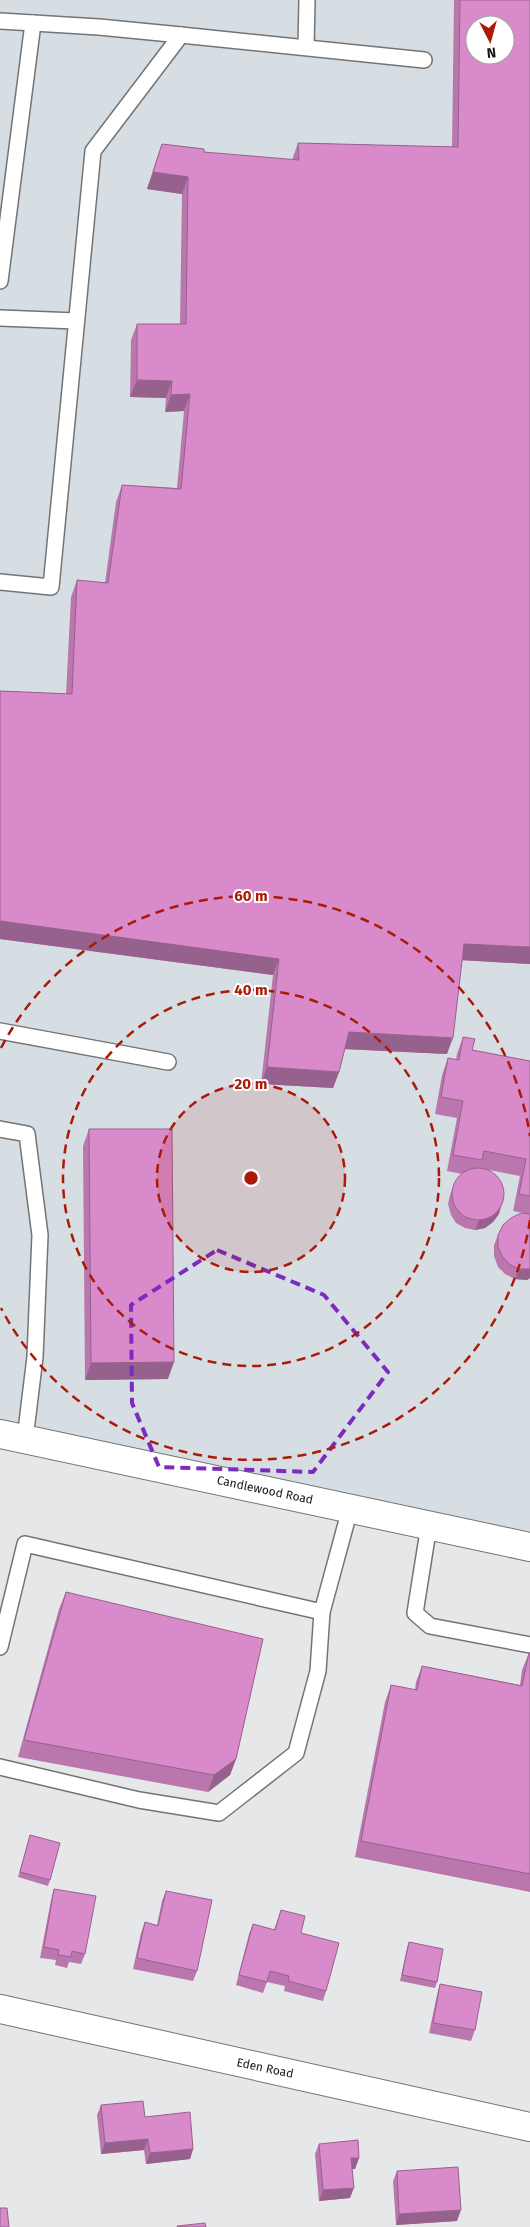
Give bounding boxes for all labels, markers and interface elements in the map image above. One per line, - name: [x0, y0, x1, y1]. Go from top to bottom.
- north arrow: [465, 15, 515, 65]
- text: N: [486, 43, 497, 61]
- text: 60 m: [234, 887, 268, 905]
- text: 40 m: [234, 981, 268, 999]
- text: 20 m: [235, 1075, 267, 1093]
- centre of rings: [242, 1169, 260, 1187]
- street label: Candlewood Road: [216, 1473, 314, 1507]
- street label: Eden Road: [235, 2055, 295, 2081]

